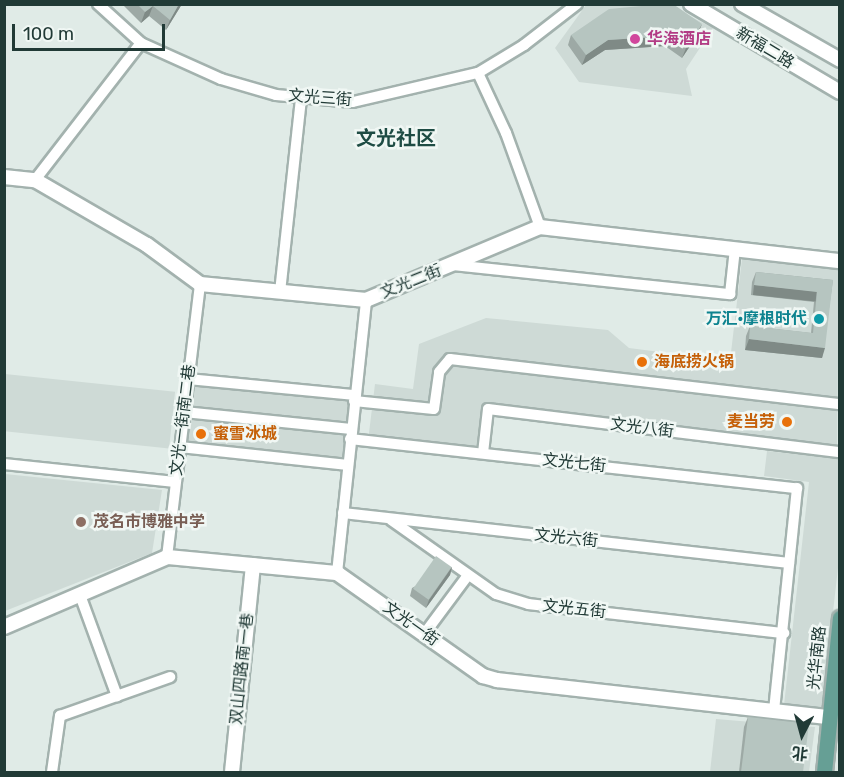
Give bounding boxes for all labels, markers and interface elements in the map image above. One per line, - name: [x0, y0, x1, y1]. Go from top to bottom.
- scale bar: [15, 12, 168, 50]
- text: 100 m: [23, 23, 74, 45]
- street label: 新福二路: [733, 23, 797, 73]
- place label: 华海酒店: [647, 29, 711, 49]
- marker: 华海酒店: [628, 32, 642, 46]
- street label: 文光三街: [287, 86, 353, 110]
- district label: 文光社区: [356, 126, 436, 150]
- street label: 文光二街: [378, 261, 444, 303]
- place label: 万汇·摩根时代: [706, 309, 807, 329]
- marker: 万汇·摩根时代: [812, 312, 826, 326]
- place label: 海底捞火锅: [654, 352, 734, 372]
- marker: 海底捞火锅: [635, 355, 649, 369]
- street label: 文光一街南二巷: [167, 363, 199, 477]
- place label: 麦当劳: [727, 412, 775, 432]
- street label: 文光八街: [609, 415, 675, 441]
- marker: 麦当劳: [780, 415, 794, 429]
- place label: 蜜雪冰城: [213, 424, 277, 444]
- marker: 蜜雪冰城: [194, 427, 208, 441]
- street label: 文光七街: [541, 450, 607, 476]
- place label: 茂名市博雅中学: [93, 512, 205, 532]
- marker: 茂名市博雅中学: [74, 515, 88, 529]
- street label: 文光六街: [533, 525, 599, 551]
- street label: 文光五街: [541, 596, 607, 622]
- street label: 文光一街: [379, 598, 443, 650]
- street label: 双山四路南一巷: [227, 612, 257, 726]
- street label: 光华南路: [804, 625, 830, 691]
- north arrow: [772, 705, 832, 765]
- text: 北: [791, 743, 809, 764]

